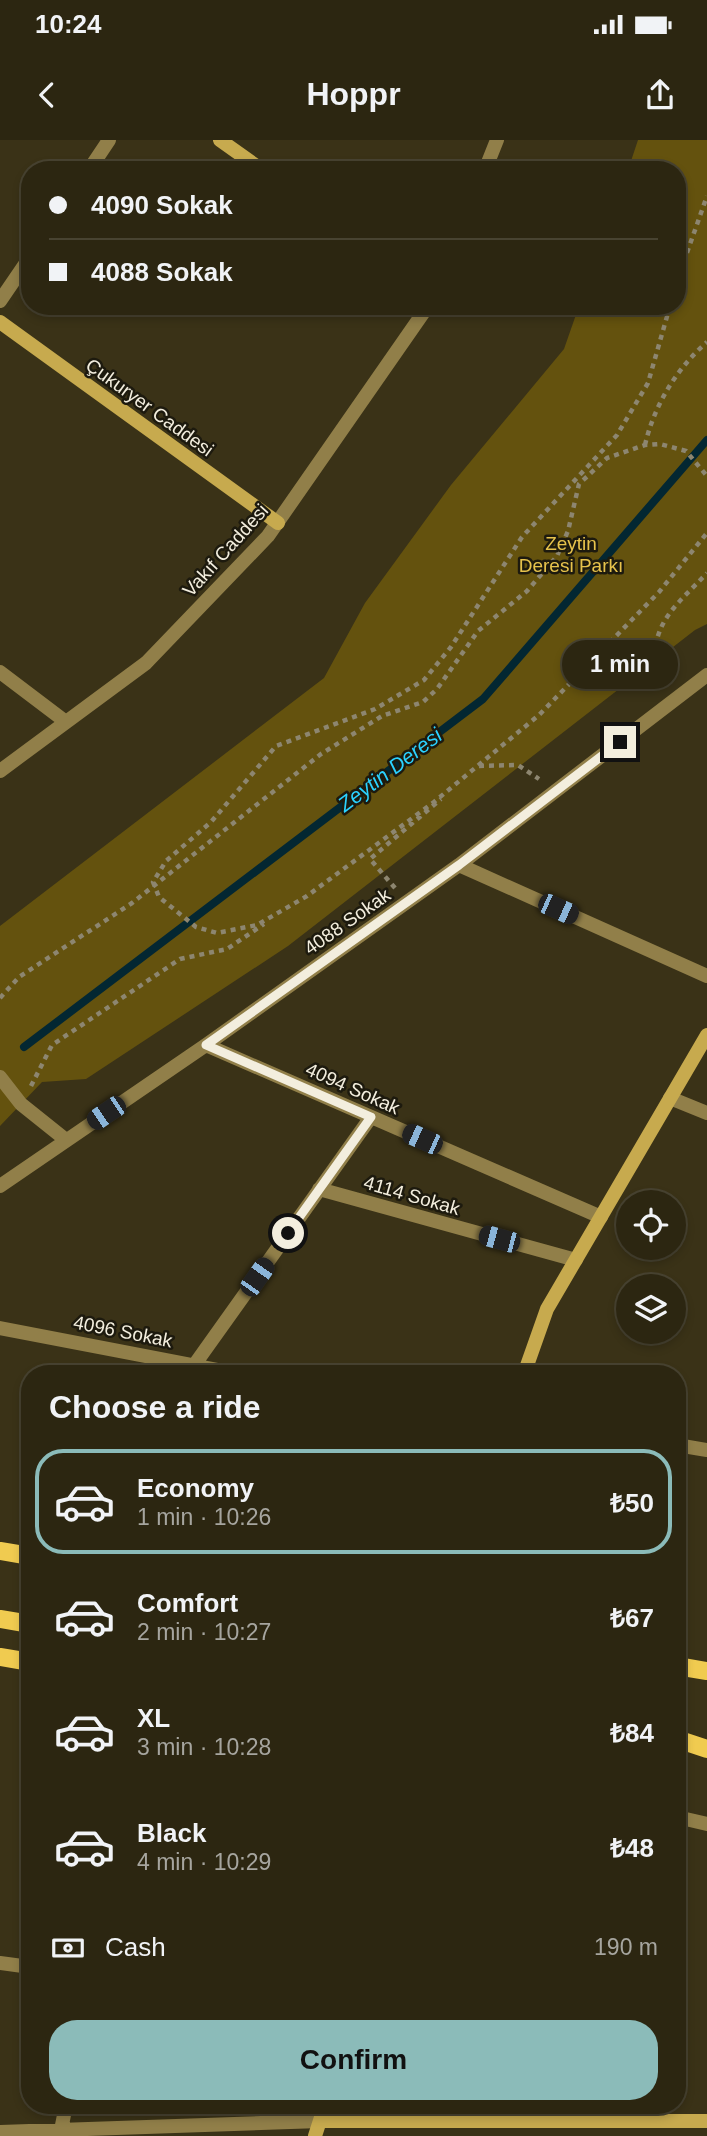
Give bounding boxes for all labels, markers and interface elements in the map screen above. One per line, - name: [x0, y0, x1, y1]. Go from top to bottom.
- text: 10:24: [35, 9, 102, 39]
- icon: back: [28, 76, 66, 114]
- text: Hoppr: [306, 76, 401, 112]
- icon: share: [641, 76, 679, 114]
- text: 4090 Sokak: [91, 190, 233, 220]
- text: 4088 Sokak: [91, 257, 233, 287]
- street label: Çukuryer Caddesi: [82, 354, 217, 461]
- street label: Vakıf Caddesi: [178, 500, 272, 601]
- park label: Zeytin Deresi Parkı: [519, 533, 623, 576]
- callout: 1 min: [562, 640, 678, 690]
- text: 1 min: [590, 651, 650, 677]
- water label: Zeytin Deresi: [333, 722, 447, 817]
- route end: [604, 726, 636, 758]
- street label: 4088 Sokak: [300, 884, 395, 959]
- car: [535, 891, 582, 927]
- street label: 4094 Sokak: [303, 1058, 403, 1119]
- car: [83, 1093, 130, 1133]
- car: [399, 1121, 446, 1157]
- street label: 4114 Sokak: [361, 1172, 463, 1219]
- map controls: [616, 1190, 686, 1344]
- button: locate: [616, 1190, 686, 1260]
- route start: [272, 1217, 304, 1249]
- car: [476, 1223, 523, 1255]
- car: [237, 1254, 278, 1300]
- button: layers: [616, 1274, 686, 1344]
- street label: 4096 Sokak: [72, 1312, 175, 1351]
- text: Choose a ride: [49, 1389, 261, 1425]
- icon: car: [53, 1470, 116, 1533]
- text: Economy: [137, 1473, 254, 1503]
- text: ₺50: [610, 1488, 654, 1518]
- text: 1 min · 10:26: [137, 1504, 271, 1530]
- icon: car: [53, 1585, 116, 1648]
- text: Comfort: [137, 1588, 238, 1618]
- text: ₺67: [610, 1603, 654, 1633]
- text: 2 min · 10:27: [137, 1619, 271, 1645]
- icon: car: [53, 1700, 116, 1763]
- text: XL: [137, 1703, 170, 1733]
- text: ₺84: [610, 1718, 654, 1748]
- text: 3 min · 10:28: [137, 1734, 271, 1760]
- icon: car: [53, 1815, 116, 1878]
- text: Black: [137, 1818, 206, 1848]
- text: ₺48: [610, 1833, 654, 1863]
- text: 4 min · 10:29: [137, 1849, 271, 1875]
- icon: cash: [49, 1929, 87, 1967]
- text: Cash: [105, 1932, 166, 1962]
- text: 190 m: [594, 1934, 658, 1960]
- button: Confirm: [49, 2020, 658, 2100]

